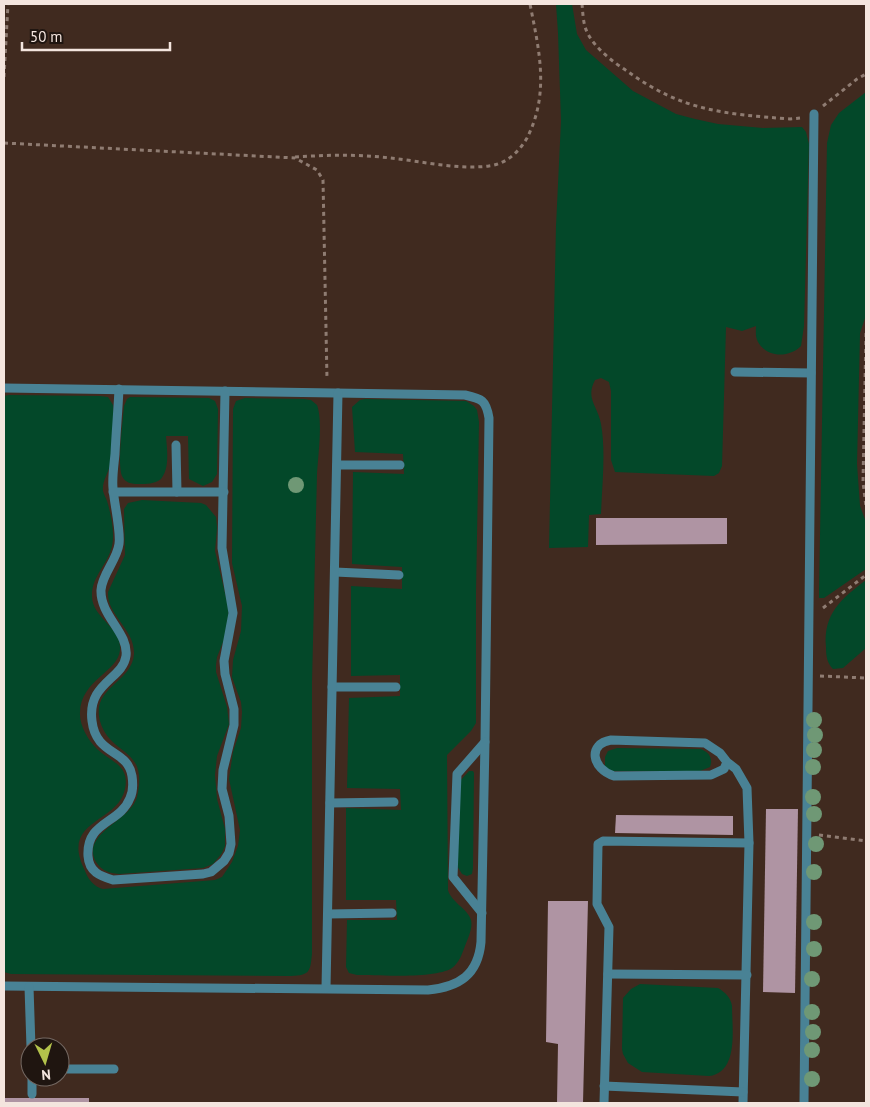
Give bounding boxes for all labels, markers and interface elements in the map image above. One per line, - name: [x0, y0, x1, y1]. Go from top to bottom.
- scale bar: [22, 20, 170, 52]
- text: 50 m: [30, 27, 63, 46]
- north arrow: [20, 1037, 70, 1087]
- text: N: [41, 1066, 52, 1084]

